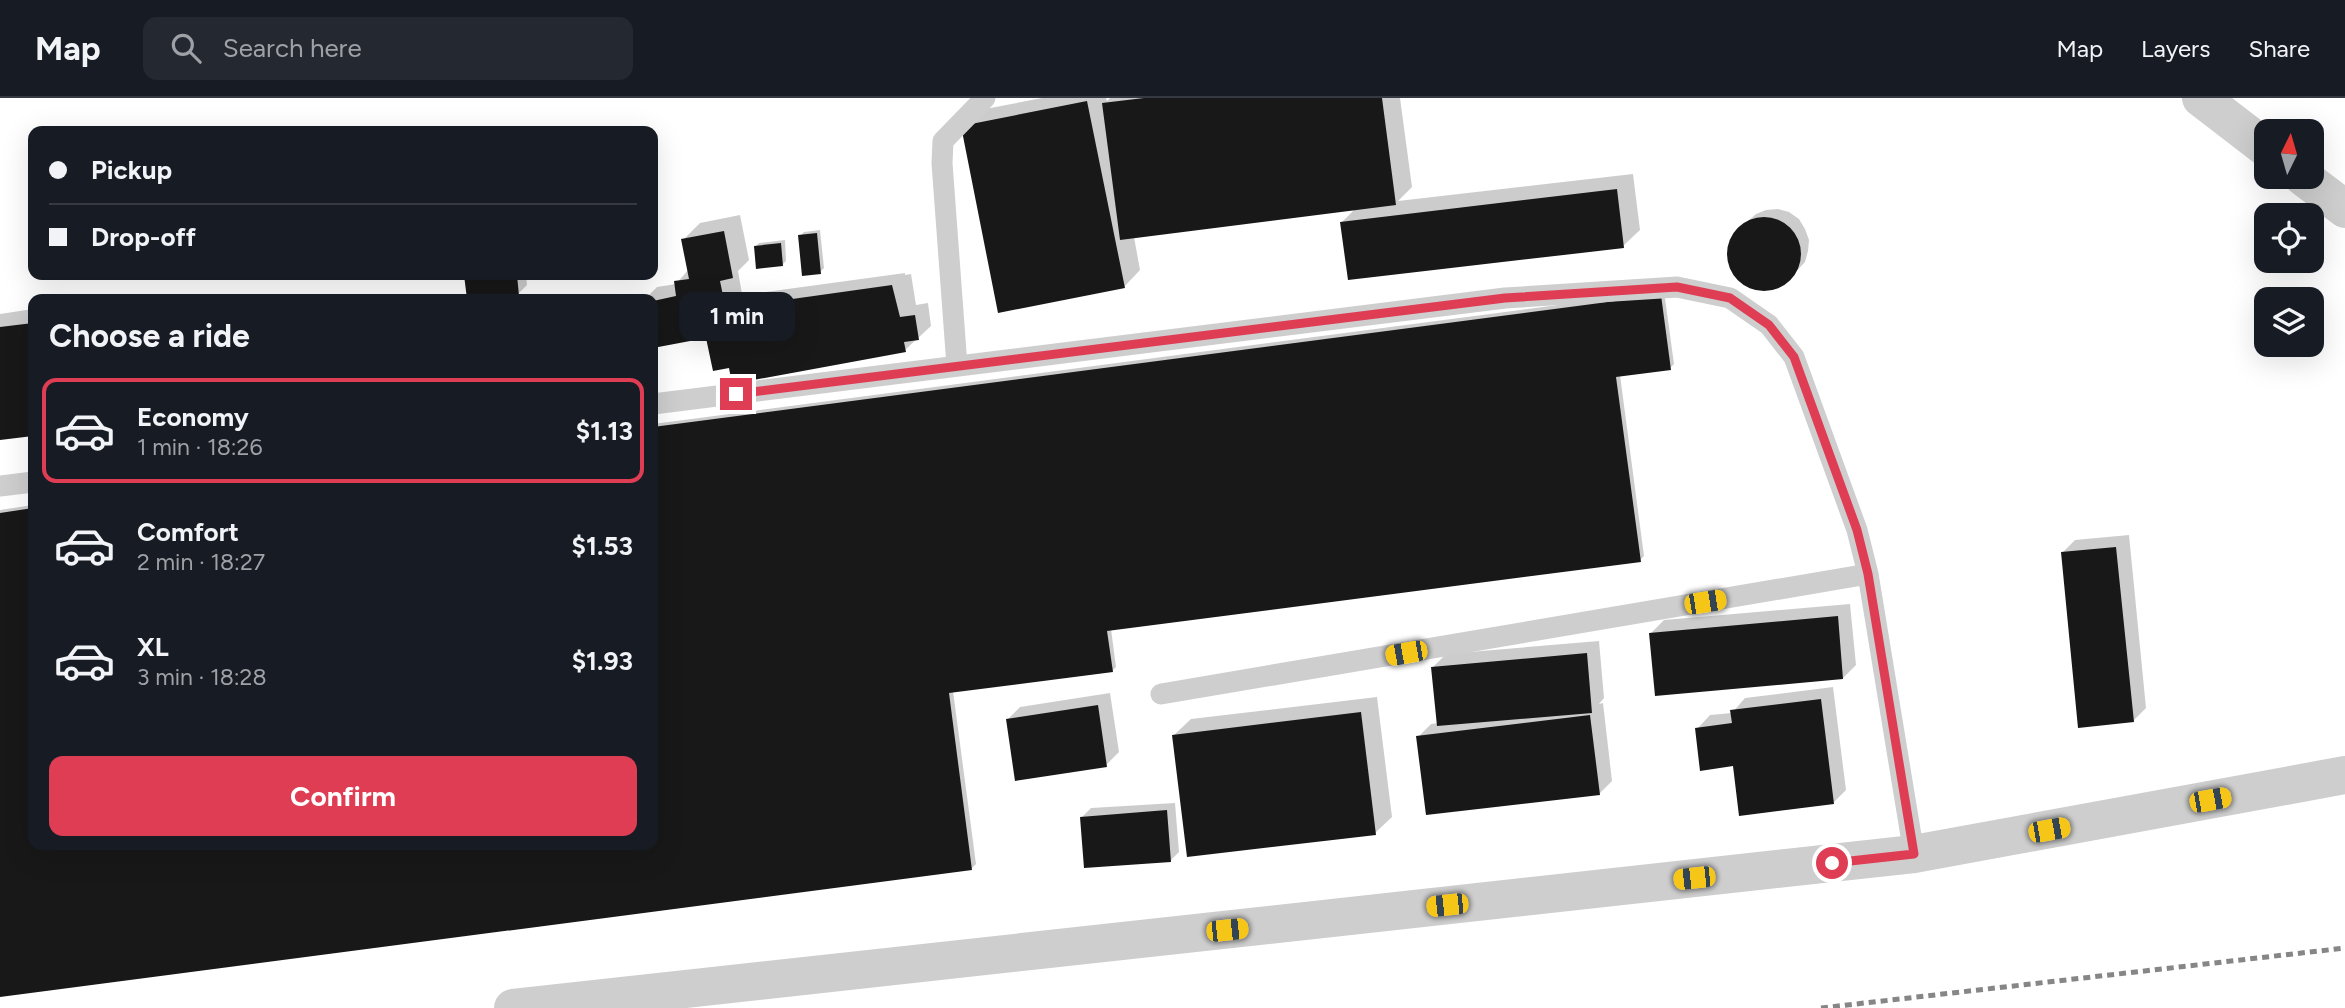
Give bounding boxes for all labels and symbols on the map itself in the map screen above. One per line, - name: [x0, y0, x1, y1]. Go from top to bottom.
- north arrow: [2254, 119, 2324, 189]
- callout: 1 min: [678, 292, 794, 342]
- route end: [720, 378, 752, 410]
- car: [1683, 588, 1728, 616]
- car: [1384, 639, 1429, 667]
- car: [2188, 786, 2233, 814]
- car: [2027, 816, 2072, 844]
- route start: [1816, 847, 1848, 879]
- car: [1673, 865, 1716, 891]
- car: [1426, 892, 1469, 918]
- car: [1206, 917, 1249, 943]

